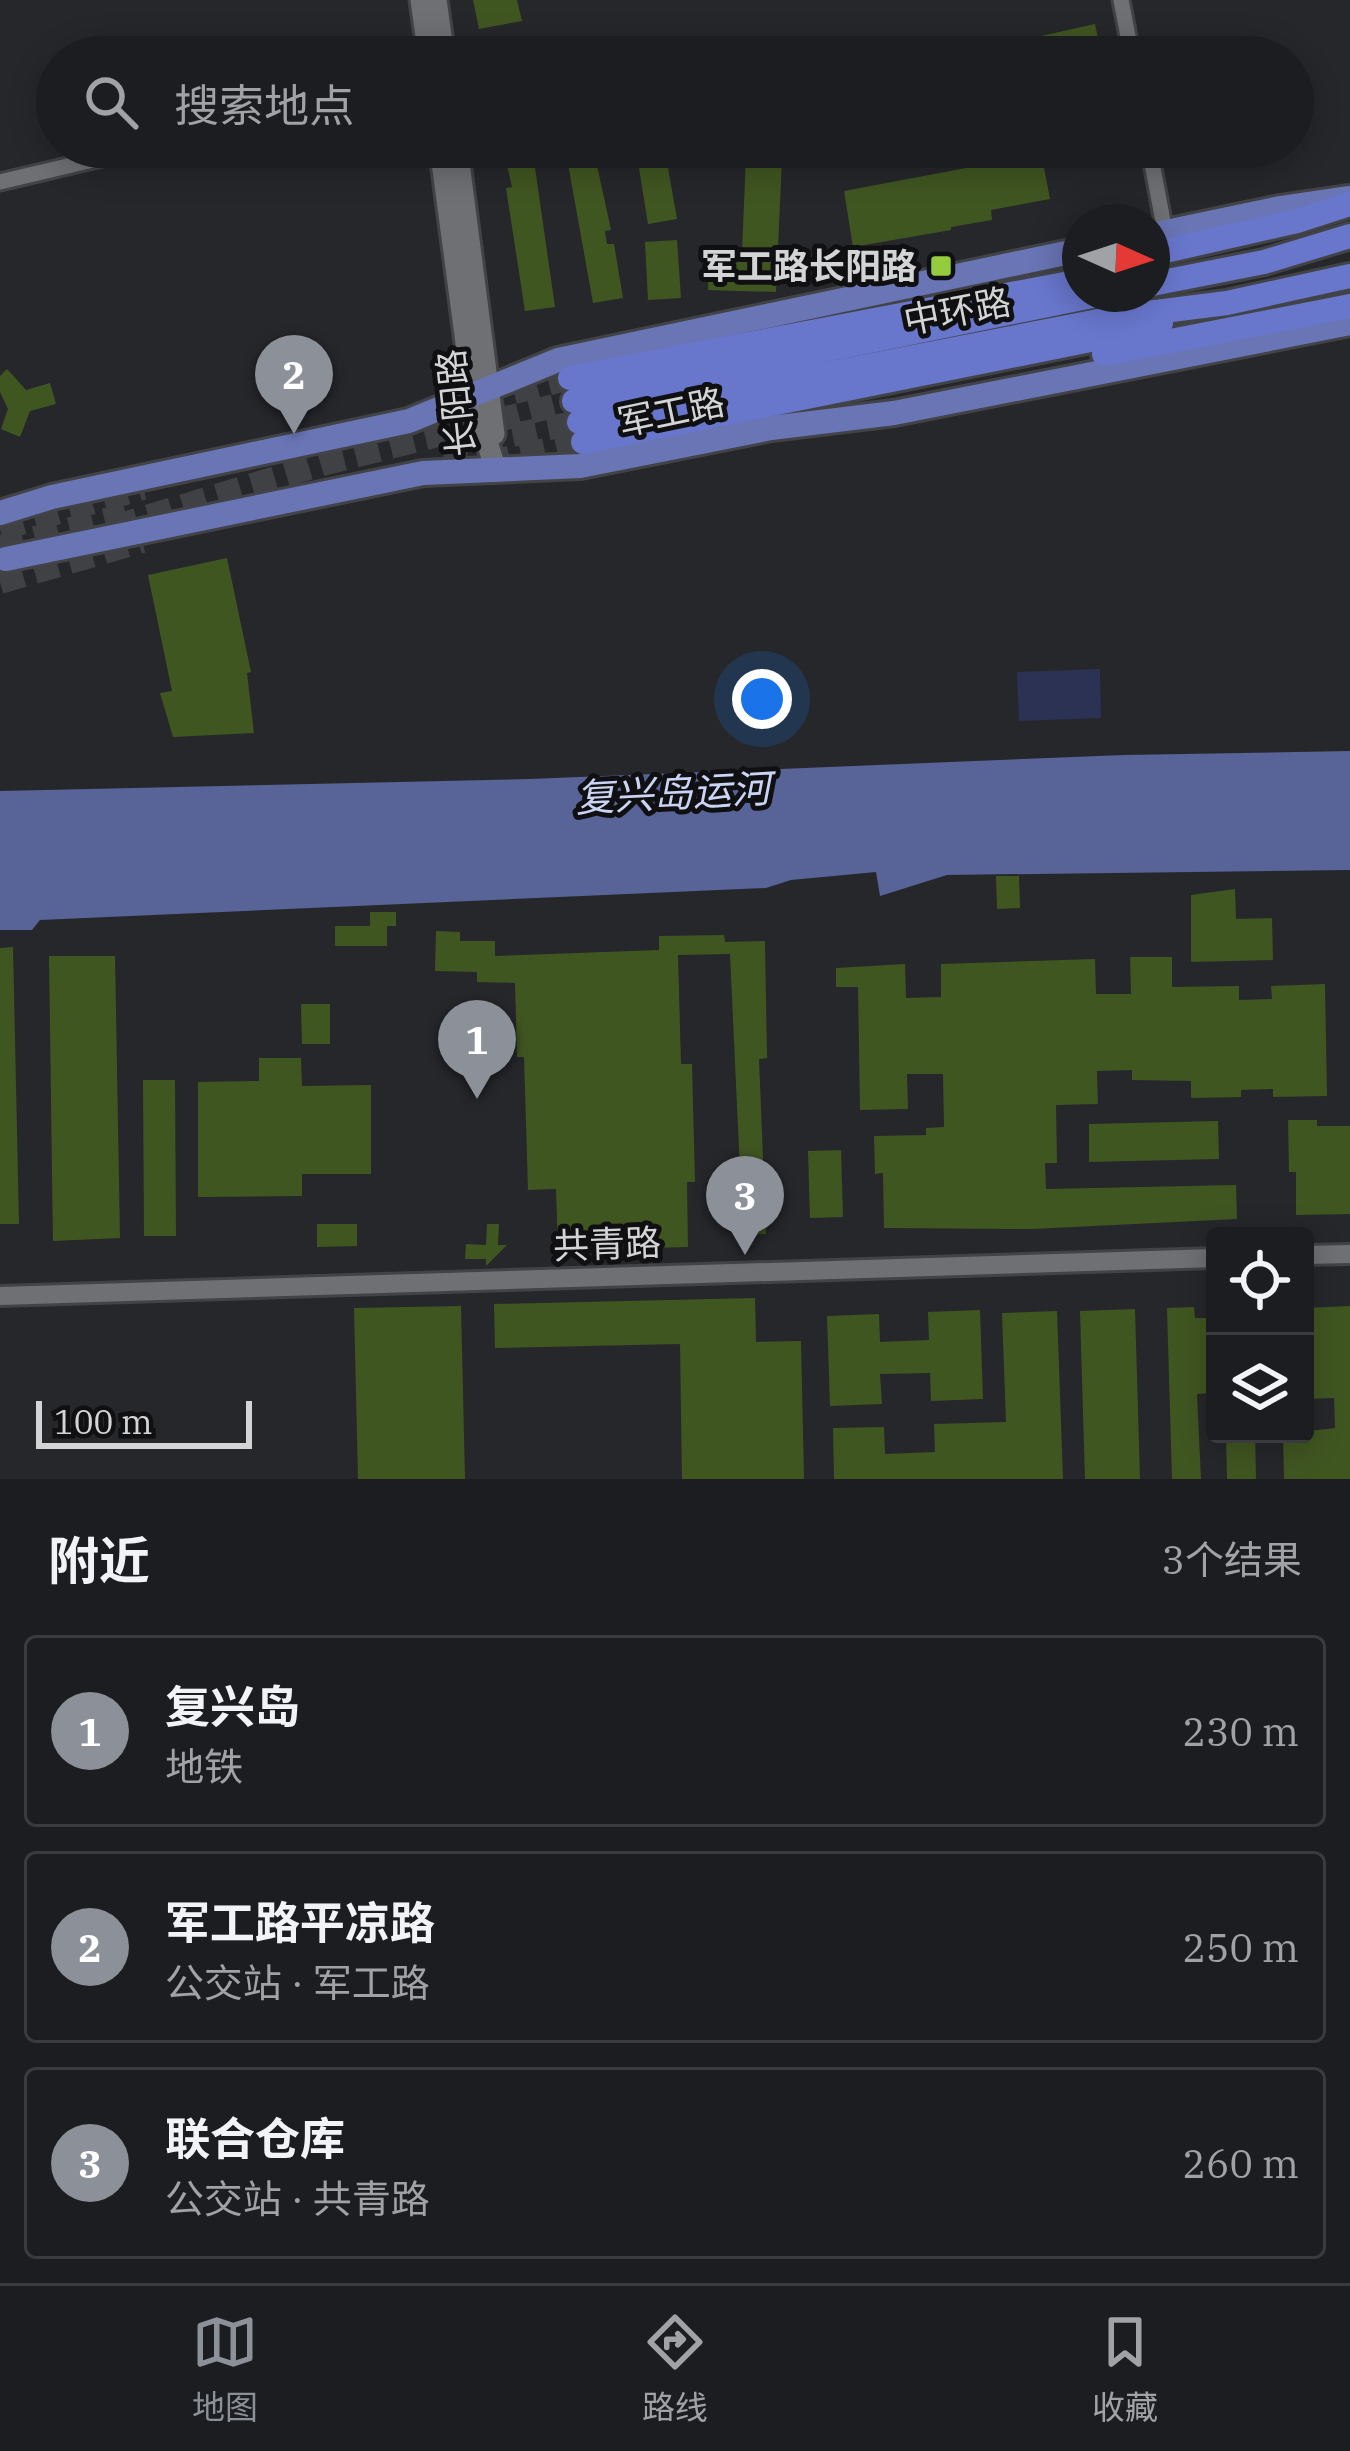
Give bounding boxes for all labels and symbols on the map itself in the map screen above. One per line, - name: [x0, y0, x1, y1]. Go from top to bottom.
- north arrow: [1062, 204, 1170, 312]
- place label: 军工路长阳路: [701, 242, 917, 289]
- marker: 军工路长阳路: [928, 253, 954, 279]
- street label: 中环路: [899, 277, 1014, 344]
- pin: 2: [255, 335, 333, 434]
- street label: 长阳路: [426, 347, 485, 459]
- street label: 军工路: [613, 377, 729, 446]
- your location: [732, 669, 792, 729]
- water label: 复兴岛运河: [574, 762, 779, 823]
- pin: 1: [438, 1000, 516, 1099]
- pin: 3: [706, 1156, 784, 1255]
- street label: 共青路: [552, 1218, 662, 1269]
- scale bar: [36, 1395, 252, 1448]

